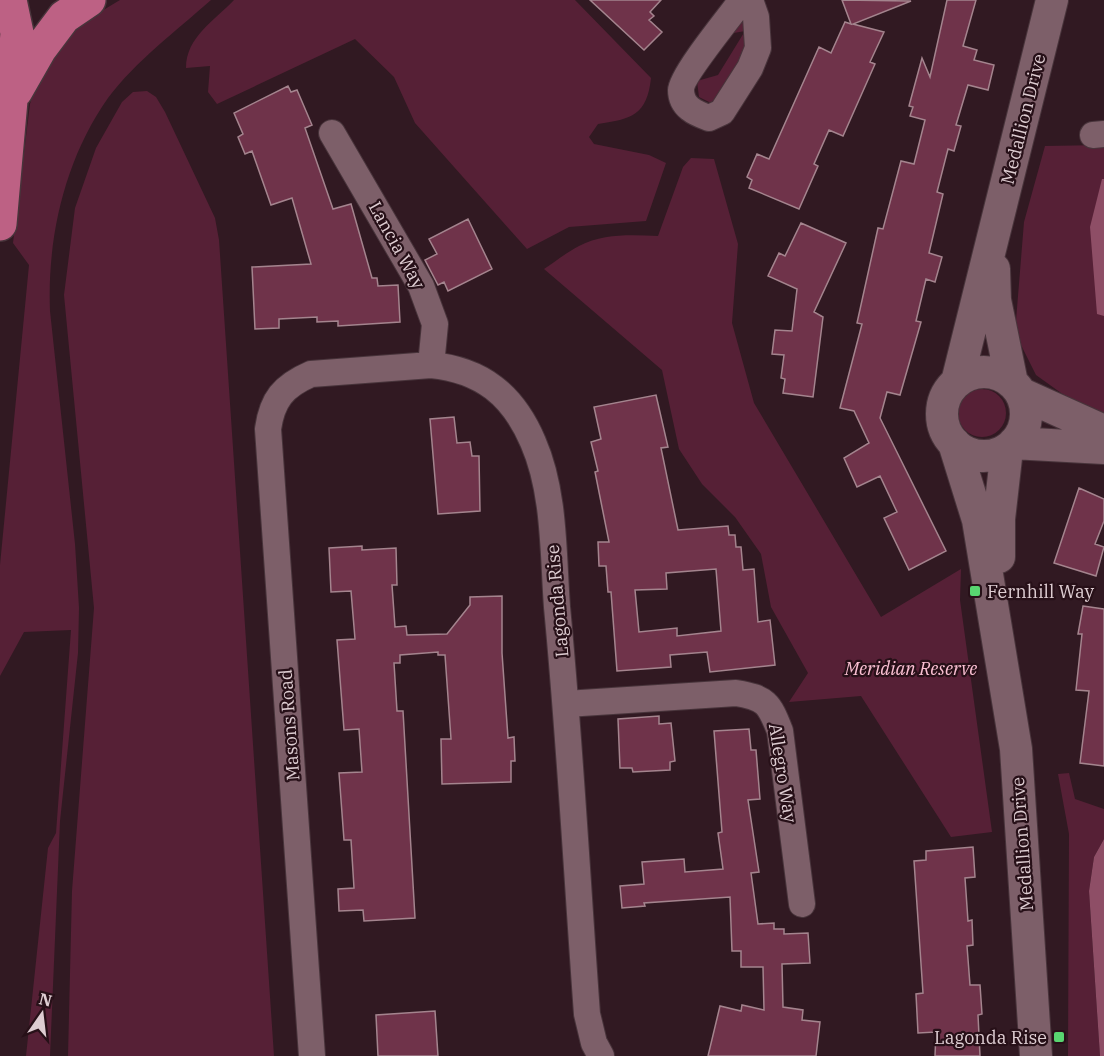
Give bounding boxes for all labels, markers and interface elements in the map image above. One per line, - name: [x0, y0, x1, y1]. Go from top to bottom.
- street label: Medallion Drive: [996, 51, 1050, 187]
- street label: Lancia Way: [364, 197, 431, 293]
- street label: Lagonda Rise: [541, 544, 573, 658]
- place label: Fernhill Way: [987, 580, 1095, 603]
- marker: Fernhill Way: [968, 584, 982, 598]
- park label: Meridian Reserve: [844, 657, 977, 680]
- street label: Masons Road: [274, 668, 304, 782]
- street label: Allegro Way: [764, 722, 802, 825]
- street label: Medallion Drive: [1006, 776, 1038, 912]
- north arrow: [12, 984, 72, 1044]
- text: N: [37, 988, 54, 1011]
- place label: Lagonda Rise: [934, 1026, 1047, 1049]
- marker: Lagonda Rise: [1052, 1030, 1066, 1044]

